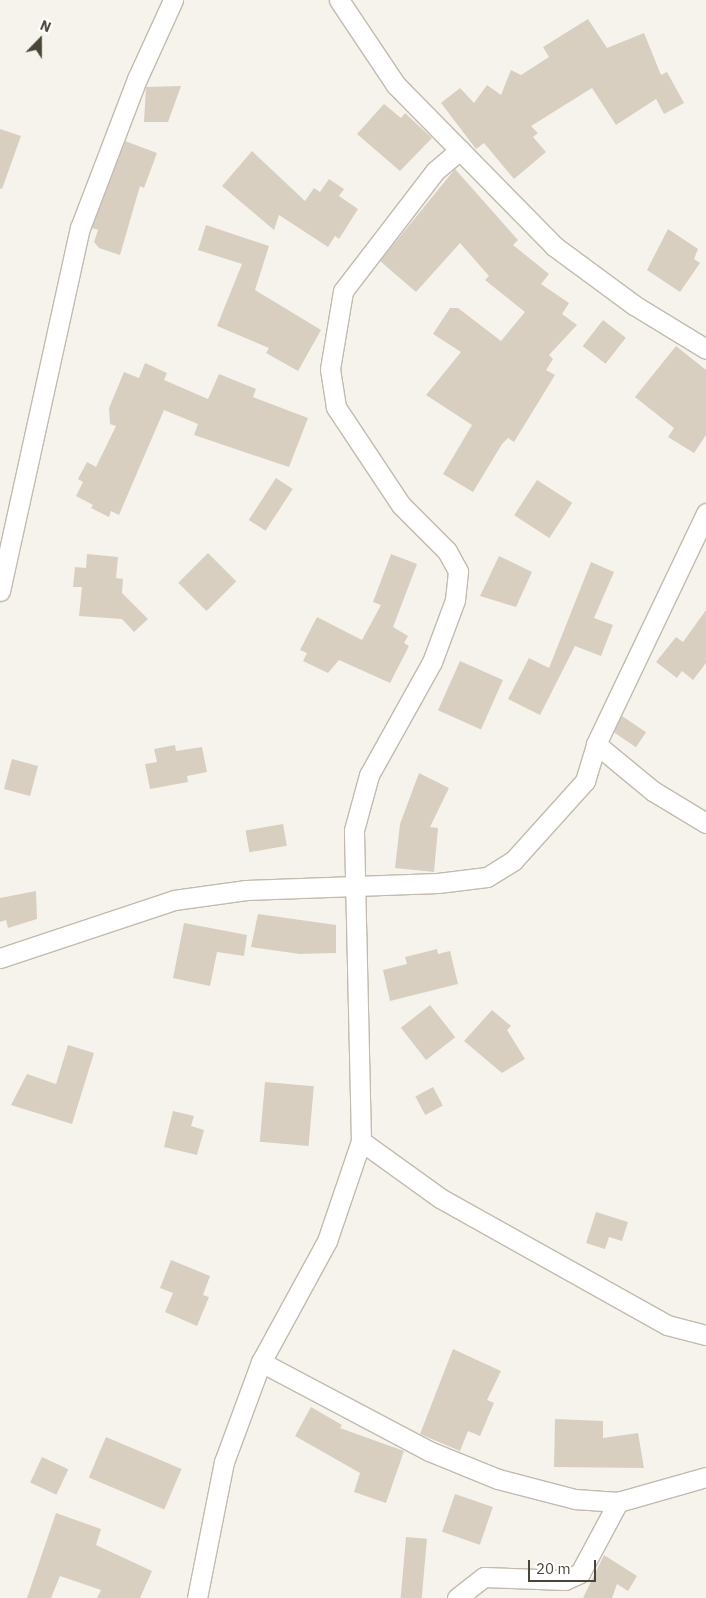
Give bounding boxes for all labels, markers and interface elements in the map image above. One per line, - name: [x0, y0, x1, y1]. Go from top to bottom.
- north arrow: [15, 15, 65, 65]
- text: N: [38, 16, 54, 36]
- scale bar: [531, 1550, 598, 1582]
- text: 20 m: [536, 1559, 571, 1578]

